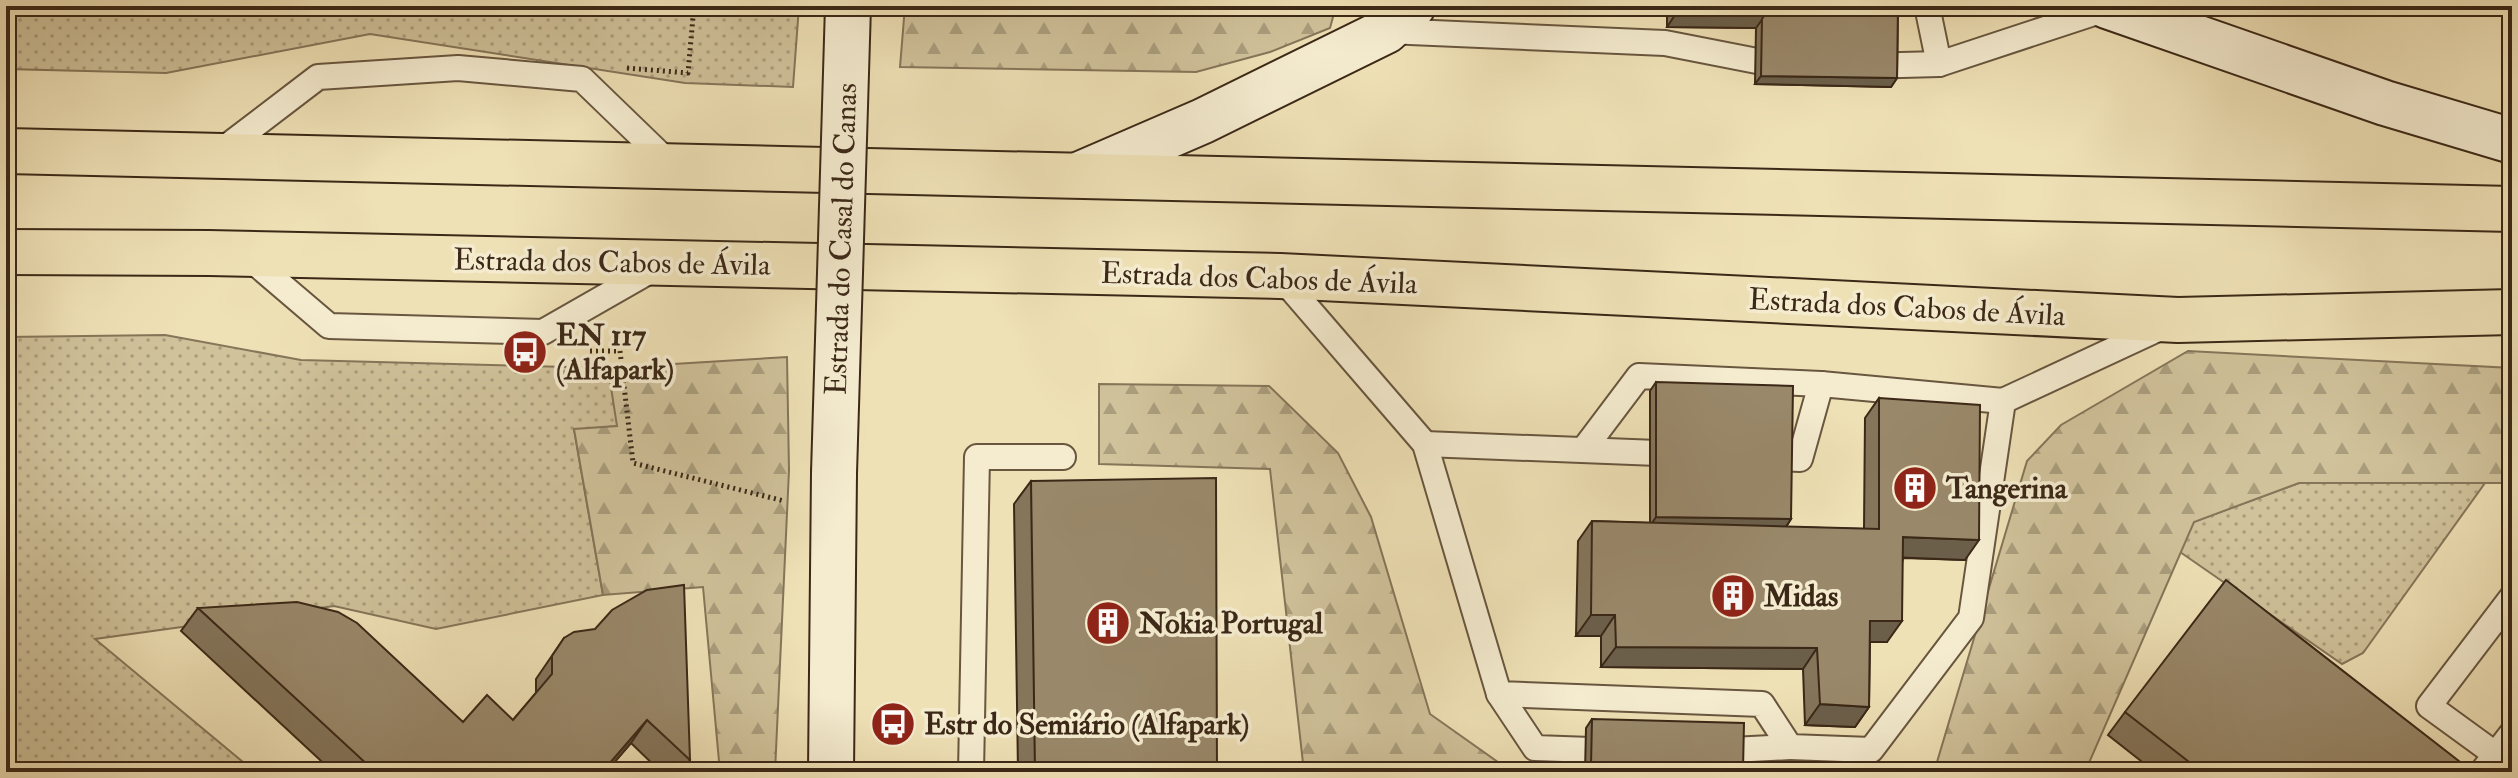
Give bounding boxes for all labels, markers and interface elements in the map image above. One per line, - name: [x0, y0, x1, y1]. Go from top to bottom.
- street label: Estrada do Casal do Canas: [818, 82, 865, 396]
- street label: Estrada dos Cabos de Ávila: [453, 241, 772, 284]
- street label: Estrada dos Cabos de Ávila: [1100, 254, 1419, 303]
- street label: Estrada dos Cabos de Ávila: [1748, 281, 2067, 334]
- place label: EN 117 (Alfapark): [556, 317, 674, 388]
- bus stop icon: EN 117 (Alfapark): [501, 328, 549, 376]
- building icon: Tangerina: [1891, 464, 1939, 512]
- place label: Tangerina: [1945, 470, 2069, 507]
- building icon: Midas: [1709, 572, 1757, 620]
- place label: Midas: [1763, 578, 1838, 615]
- building icon: Nokia Portugal: [1084, 599, 1132, 647]
- place label: Nokia Portugal: [1138, 605, 1323, 642]
- bus stop icon: Estr do Semiário (Alfapark): [869, 700, 917, 748]
- place label: Estr do Semiário (Alfapark): [924, 706, 1249, 743]

